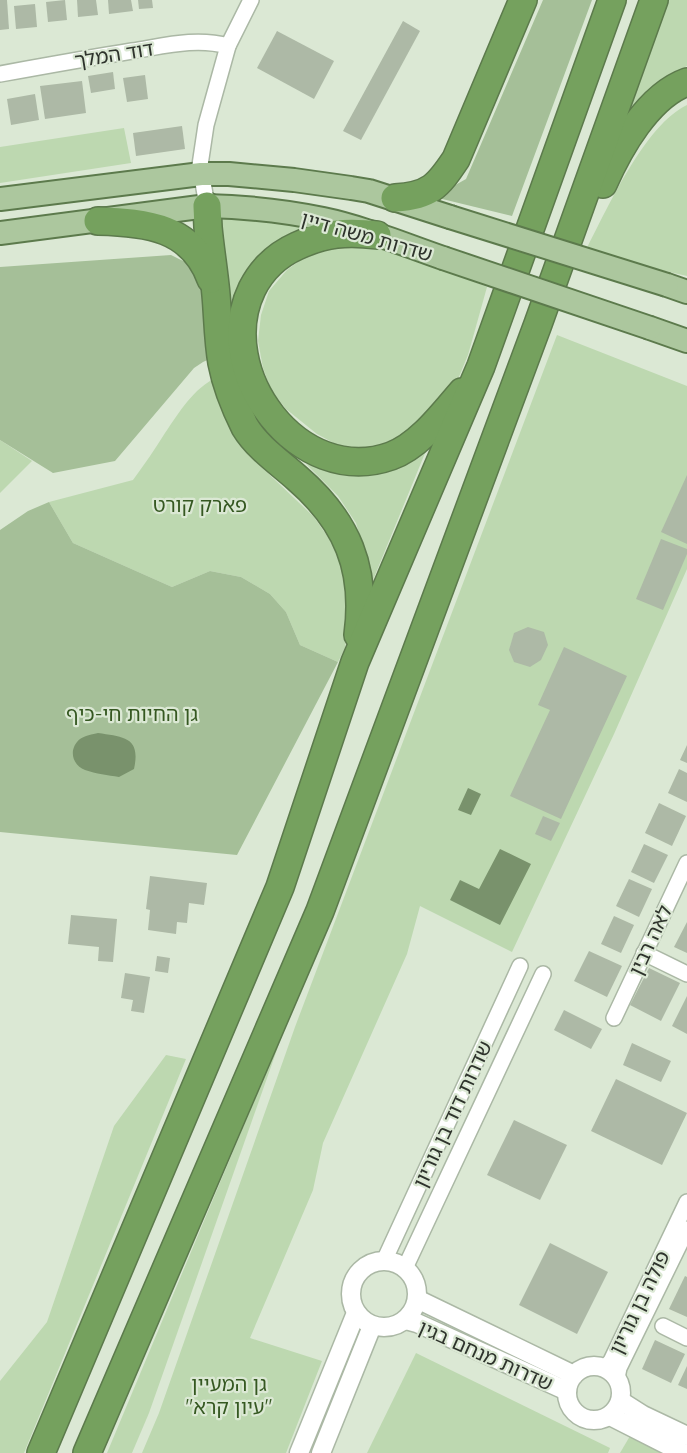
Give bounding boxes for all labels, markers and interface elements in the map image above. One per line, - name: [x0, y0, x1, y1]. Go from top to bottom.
- street label: דוד המלך: [73, 35, 155, 73]
- street label: שדרות משה דיין: [298, 205, 436, 267]
- park label: פארק קורט: [153, 492, 247, 517]
- park label: גן החיות חי-כיף: [66, 701, 198, 726]
- street label: לאה רבין: [623, 901, 677, 979]
- street label: שדרות דוד בן גוריון: [407, 1037, 497, 1191]
- street label: פולה בן גוריון: [603, 1246, 675, 1358]
- street label: שדרות מנחם בגין: [415, 1314, 557, 1396]
- park label: גן המעיין "עיון קרא": [186, 1371, 272, 1419]

